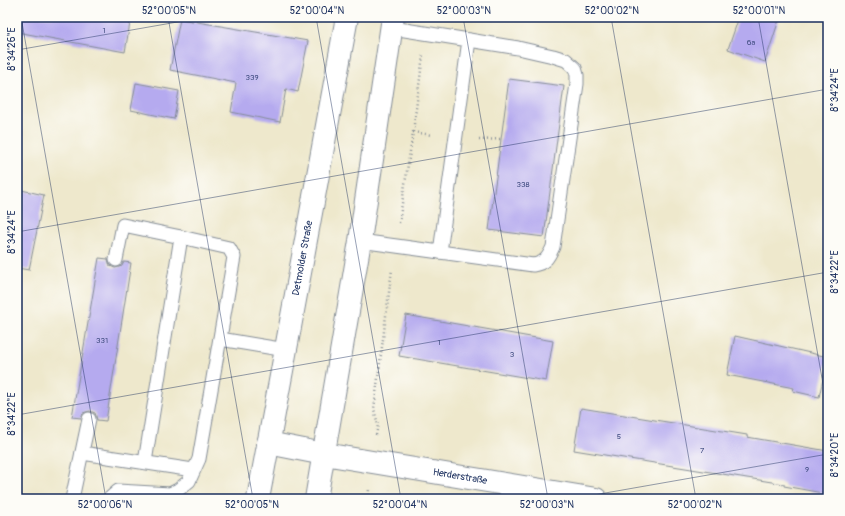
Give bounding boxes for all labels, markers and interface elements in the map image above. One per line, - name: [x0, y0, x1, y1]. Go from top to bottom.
- text: 52°00'05"N: [142, 5, 196, 17]
- text: 52°00'04"N: [290, 5, 344, 17]
- text: 52°00'03"N: [437, 5, 491, 17]
- text: 52°00'02"N: [585, 5, 639, 17]
- text: 52°00'01"N: [733, 5, 786, 17]
- house number: 1: [102, 26, 106, 35]
- text: 8°34'26"E: [6, 27, 18, 71]
- house number: 6a: [747, 38, 755, 47]
- text: 8°34'24"E: [829, 68, 841, 112]
- house number: 339: [245, 73, 259, 82]
- house number: 338: [517, 180, 529, 189]
- text: 8°34'24"E: [6, 210, 18, 254]
- street label: Detmolder Straße: [290, 220, 315, 297]
- text: 8°34'22"E: [829, 250, 841, 294]
- house number: 331: [96, 336, 108, 345]
- house number: 1: [437, 338, 441, 347]
- house number: 3: [510, 350, 515, 359]
- text: 8°34'22"E: [6, 392, 18, 436]
- house number: 5: [617, 432, 621, 441]
- text: 8°34'20"E: [829, 433, 841, 477]
- house number: 7: [700, 446, 705, 455]
- house number: 9: [805, 465, 809, 474]
- street label: Herderstraße: [432, 466, 488, 487]
- text: 52°00'06"N: [78, 499, 132, 511]
- text: 52°00'05"N: [225, 499, 279, 511]
- text: 52°00'04"N: [373, 499, 427, 511]
- text: 52°00'03"N: [520, 499, 574, 511]
- text: 52°00'02"N: [668, 499, 722, 511]

